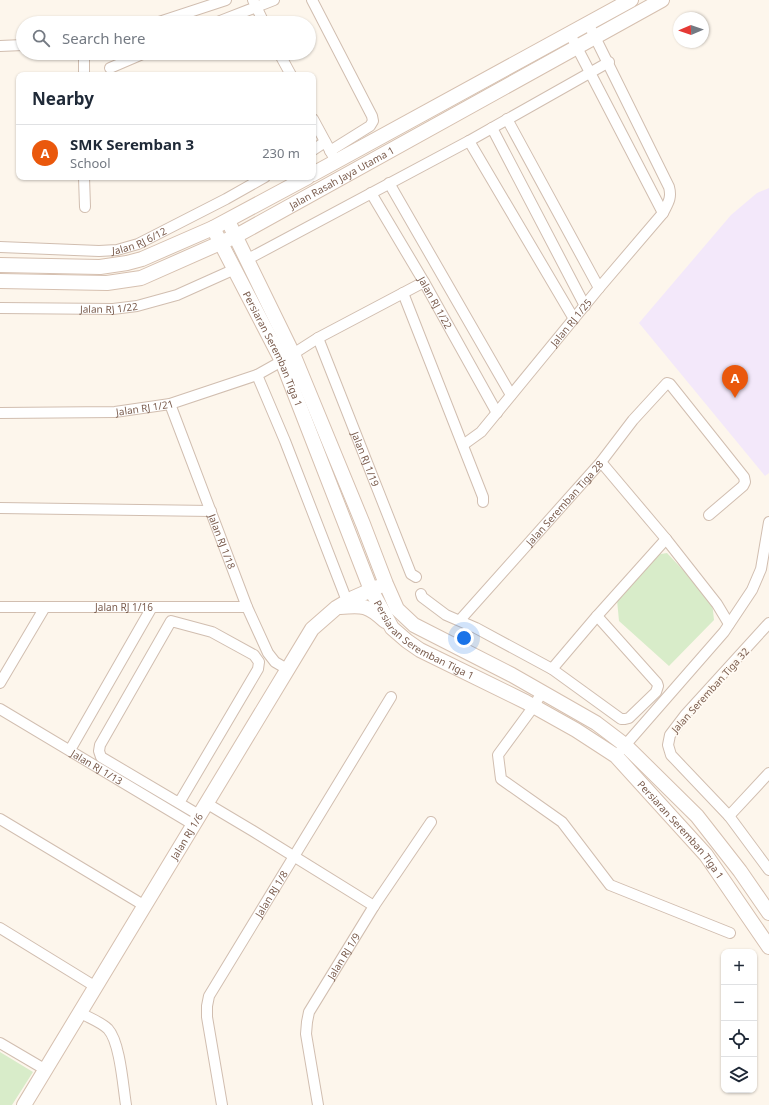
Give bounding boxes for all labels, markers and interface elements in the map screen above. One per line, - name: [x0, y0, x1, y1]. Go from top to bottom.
- north arrow: [673, 12, 709, 48]
- search box: [16, 16, 316, 60]
- icon: search: [30, 27, 52, 49]
- text: Search here: [62, 28, 145, 48]
- text: Nearby: [32, 87, 94, 110]
- text: SMK Seremban 3: [70, 134, 194, 154]
- street label: Jalan Rasah Jaya Utama 1: [286, 143, 397, 213]
- text: A: [41, 144, 50, 162]
- text: 230 m: [262, 144, 300, 162]
- text: School: [70, 154, 111, 172]
- street label: Jalan RJ 6/12: [111, 224, 169, 257]
- street label: Jalan RJ 1/22: [415, 273, 456, 331]
- street label: Persiaran Seremban Tiga 1: [240, 289, 306, 409]
- street label: Jalan RJ 1/25: [546, 295, 595, 350]
- street label: Jalan RJ 1/22: [79, 299, 139, 316]
- pin: A: [722, 365, 748, 398]
- street label: Jalan RJ 1/21: [114, 396, 175, 419]
- street label: Jalan RJ 1/19: [348, 429, 383, 489]
- street label: Jalan Seremban Tiga 28: [522, 457, 607, 549]
- street label: Jalan RJ 1/18: [205, 511, 239, 571]
- street label: Persiaran Seremban Tiga 1: [371, 597, 476, 682]
- street label: Jalan RJ 1/16: [94, 600, 153, 614]
- your location: [454, 628, 474, 648]
- street label: Jalan Seremban Tiga 32: [667, 644, 752, 736]
- street label: Jalan RJ 1/13: [68, 746, 126, 788]
- street label: Persiaran Seremban Tiga 1: [635, 777, 727, 882]
- street label: Jalan RJ 1/6: [167, 810, 206, 863]
- street label: Jalan RJ 1/8: [251, 868, 291, 921]
- street label: Jalan RJ 1/9: [323, 930, 363, 983]
- map controls: [721, 949, 757, 1093]
- button: +: [721, 949, 757, 985]
- button: −: [721, 985, 757, 1021]
- button: locate: [721, 1021, 757, 1057]
- button: layers: [721, 1057, 757, 1093]

